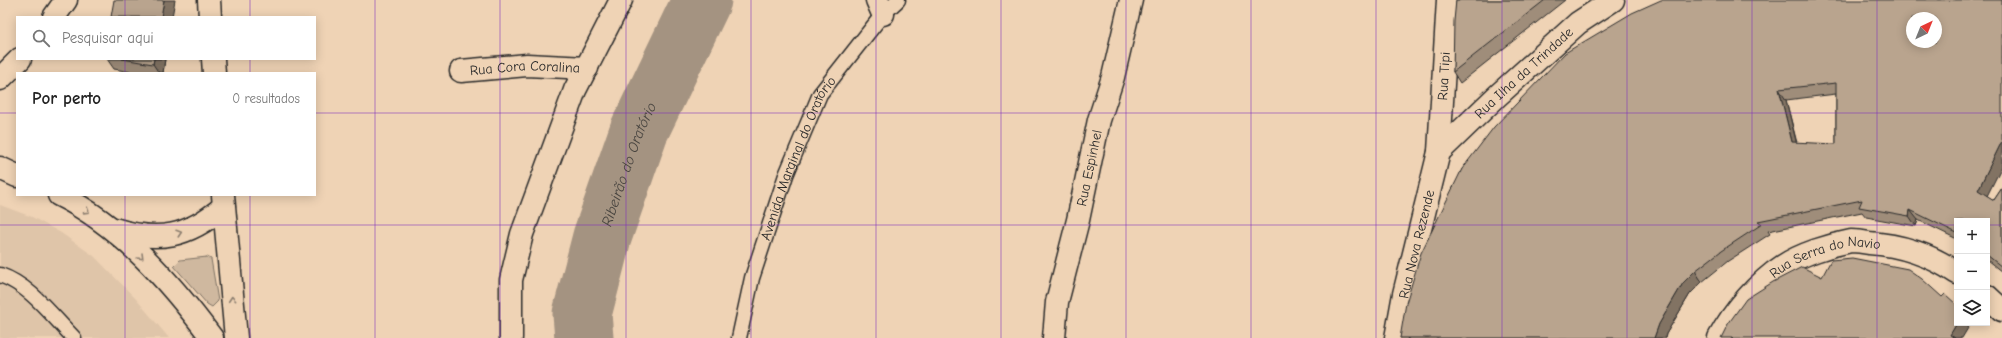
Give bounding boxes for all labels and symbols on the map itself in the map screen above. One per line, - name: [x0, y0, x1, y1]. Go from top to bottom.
- north arrow: [1906, 12, 1942, 48]
- street label: Rua Ilha da Trindade: [1471, 24, 1577, 122]
- street label: Rua Tipi: [1434, 51, 1454, 101]
- street label: Rua Cora Coralina: [469, 57, 580, 79]
- street label: Avenida Marginal do Oratório: [757, 73, 840, 243]
- water label: Ribeirão do Oratório: [597, 100, 660, 229]
- street label: Rua Espinhel: [1073, 128, 1106, 208]
- street label: Rua Nova Rezende: [1395, 188, 1438, 300]
- one-way arrow: [83, 206, 90, 214]
- one-way arrow: [176, 229, 183, 238]
- street label: Rua Serra do Navio: [1766, 233, 1881, 282]
- one-way arrow: [136, 252, 144, 260]
- one-way arrow: [228, 296, 237, 302]

